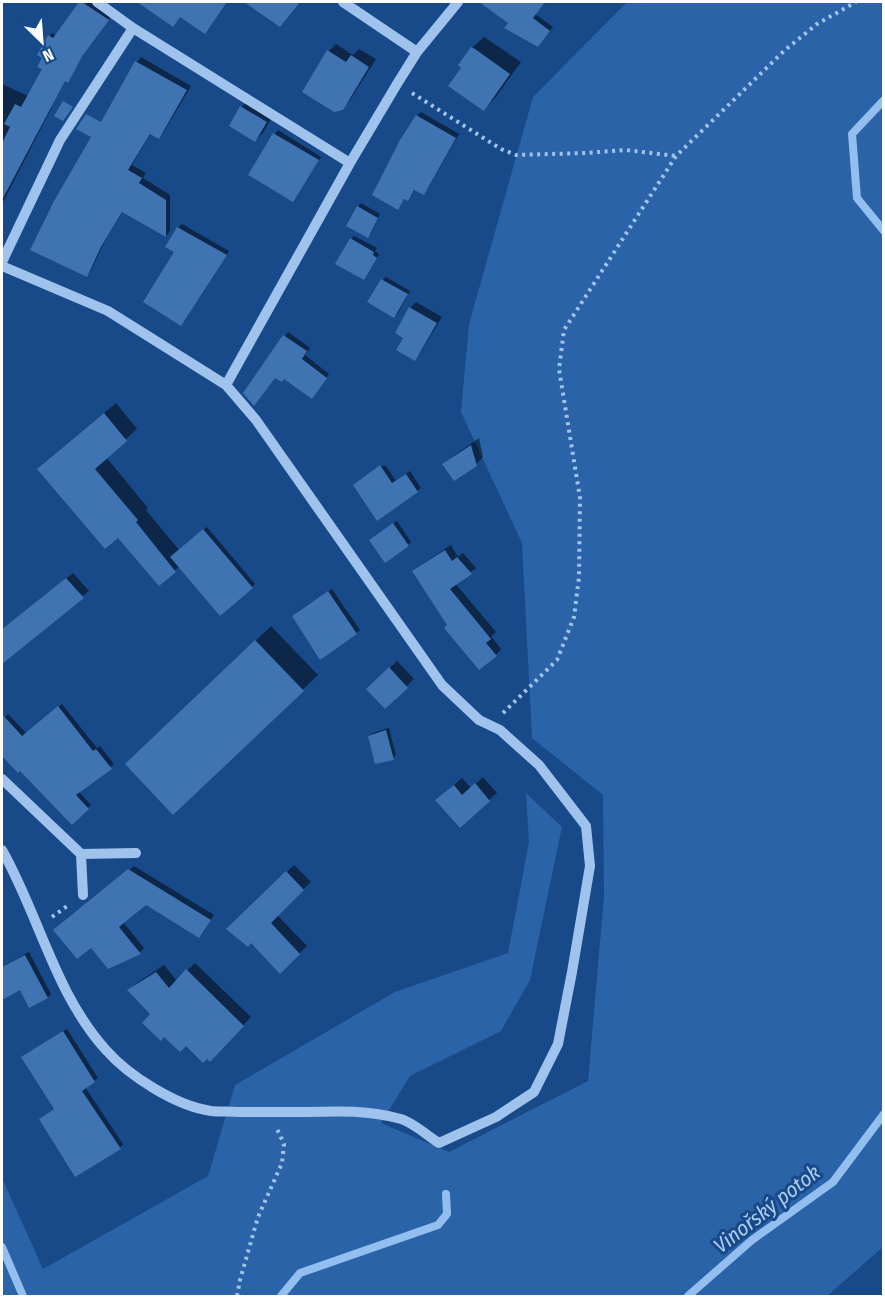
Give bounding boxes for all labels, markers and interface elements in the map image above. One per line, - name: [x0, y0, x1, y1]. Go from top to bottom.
- north arrow: [12, 12, 72, 72]
- text: N: [40, 45, 56, 66]
- water label: Vinořský potok: [709, 1159, 825, 1259]

